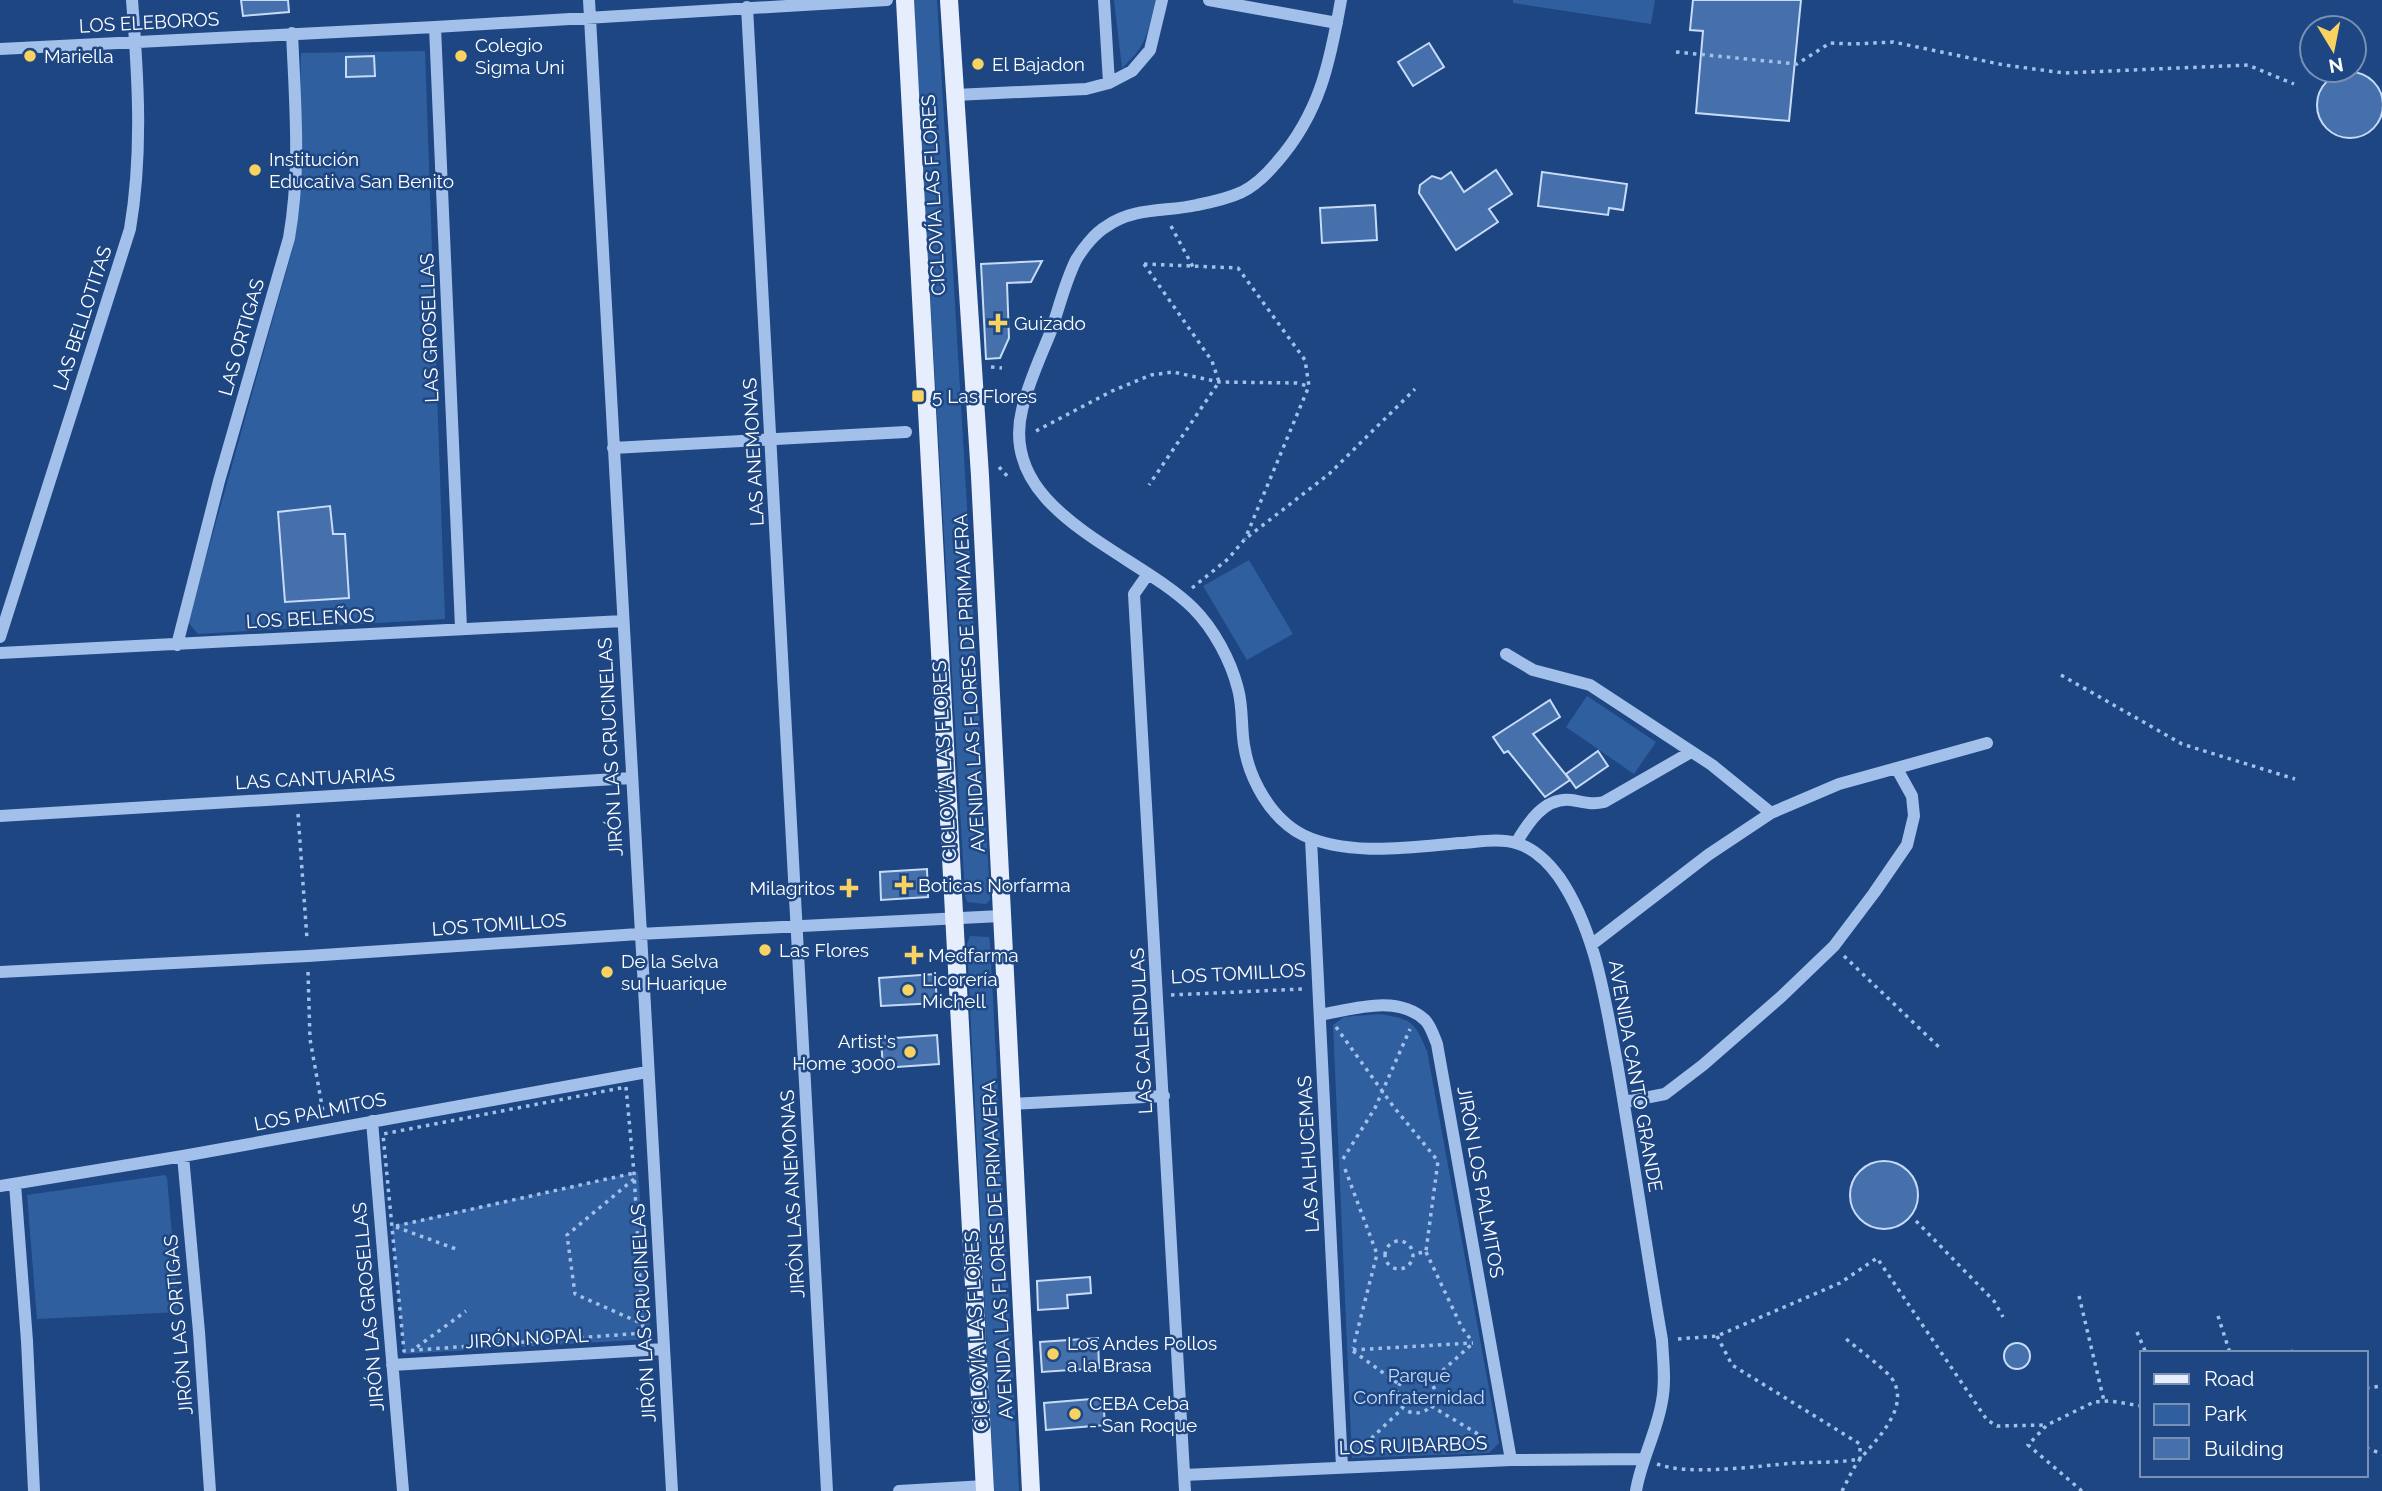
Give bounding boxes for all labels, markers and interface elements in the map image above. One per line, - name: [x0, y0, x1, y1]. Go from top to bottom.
- street label: LOS ELEBOROS: [78, 7, 220, 37]
- north arrow: [2298, 14, 2368, 84]
- place label: Colegio Sigma Uni: [475, 34, 565, 78]
- place label: Mariella: [44, 45, 114, 67]
- marker: Mariella: [22, 48, 38, 64]
- marker: Colegio Sigma Uni: [453, 48, 469, 64]
- place label: El Bajadon: [992, 53, 1085, 75]
- text: N: [2327, 54, 2345, 78]
- marker: El Bajadon: [970, 56, 986, 72]
- street label: CICLOVÍA LAS FLORES: [917, 94, 949, 296]
- place label: Institución Educativa San Benito: [269, 148, 454, 192]
- marker: Institución Educativa San Benito: [247, 162, 263, 178]
- street label: LAS BELLOTITAS: [48, 243, 116, 393]
- street label: LAS GROSELLAS: [415, 253, 443, 403]
- street label: LAS ORTIGAS: [214, 276, 268, 398]
- place label: Guizado: [1014, 312, 1086, 334]
- marker: Guizado: [988, 313, 1008, 333]
- street label: LAS ANEMONAS: [738, 377, 768, 527]
- place label: 5 Las Flores: [932, 385, 1037, 407]
- marker: 5 Las Flores: [910, 388, 926, 404]
- street label: AVENIDA LAS FLORES DE PRIMAVERA: [949, 513, 989, 853]
- street label: LOS BELEÑOS: [245, 604, 375, 632]
- street label: JIRÓN LAS CRUCINELAS: [593, 637, 627, 857]
- street label: CICLOVÍA LAS FLORES: [928, 660, 960, 862]
- street label: LAS CANTUARIAS: [235, 763, 395, 793]
- place label: Boticas Norfarma: [918, 874, 1071, 896]
- place label: Milagritos: [749, 877, 835, 899]
- marker: Boticas Norfarma: [896, 877, 912, 893]
- marker: Milagritos: [841, 880, 857, 896]
- street label: LOS TOMILLOS: [431, 908, 567, 940]
- place label: Las Flores: [779, 939, 869, 961]
- marker: Las Flores: [757, 942, 773, 958]
- place label: Medfarma: [928, 944, 1019, 966]
- marker: Medfarma: [906, 947, 922, 963]
- street label: LAS CALENDULAS: [1126, 947, 1156, 1115]
- place label: De la Selva su Huarique: [621, 950, 727, 994]
- street label: LOS TOMILLOS: [1170, 958, 1306, 988]
- street label: AVENIDA CANTO GRANDE: [1605, 958, 1667, 1194]
- marker: De la Selva su Huarique: [599, 964, 615, 980]
- place label: Licorería Michell: [922, 968, 998, 1012]
- marker: Licorería Michell: [900, 982, 916, 998]
- place label: Artist's Home 3000: [792, 1030, 896, 1074]
- marker: Artist's Home 3000: [902, 1044, 918, 1060]
- street label: LAS ALHUCEMAS: [1293, 1075, 1323, 1233]
- street label: AVENIDA LAS FLORES DE PRIMAVERA: [977, 1080, 1017, 1420]
- street label: JIRÓN LOS PALMITOS: [1453, 1084, 1509, 1280]
- street label: LOS PALMITOS: [252, 1087, 388, 1135]
- street label: JIRÓN LAS ANEMONAS: [776, 1089, 808, 1299]
- street label: JIRÓN LAS GROSELLAS: [348, 1202, 388, 1412]
- street label: JIRÓN LAS CRUCINELAS: [626, 1203, 660, 1423]
- street label: CICLOVÍA LAS FLORES: [960, 1230, 992, 1432]
- street label: JIRÓN LAS ORTIGAS: [159, 1234, 197, 1416]
- street label: JIRÓN NOPAL: [465, 1324, 589, 1352]
- place label: Los Andes Pollos a la Brasa: [1067, 1332, 1217, 1376]
- marker: Los Andes Pollos a la Brasa: [1045, 1346, 1061, 1362]
- legend: [2140, 1351, 2368, 1477]
- park label: Parque Confraternidad: [1353, 1364, 1485, 1408]
- text: Road: [2204, 1366, 2254, 1391]
- place label: CEBA Ceba - San Roque: [1089, 1392, 1197, 1436]
- text: Park: [2204, 1401, 2247, 1426]
- marker: CEBA Ceba - San Roque: [1067, 1406, 1083, 1422]
- street label: LOS RUIBARBOS: [1338, 1431, 1488, 1459]
- text: Building: [2204, 1436, 2284, 1461]

